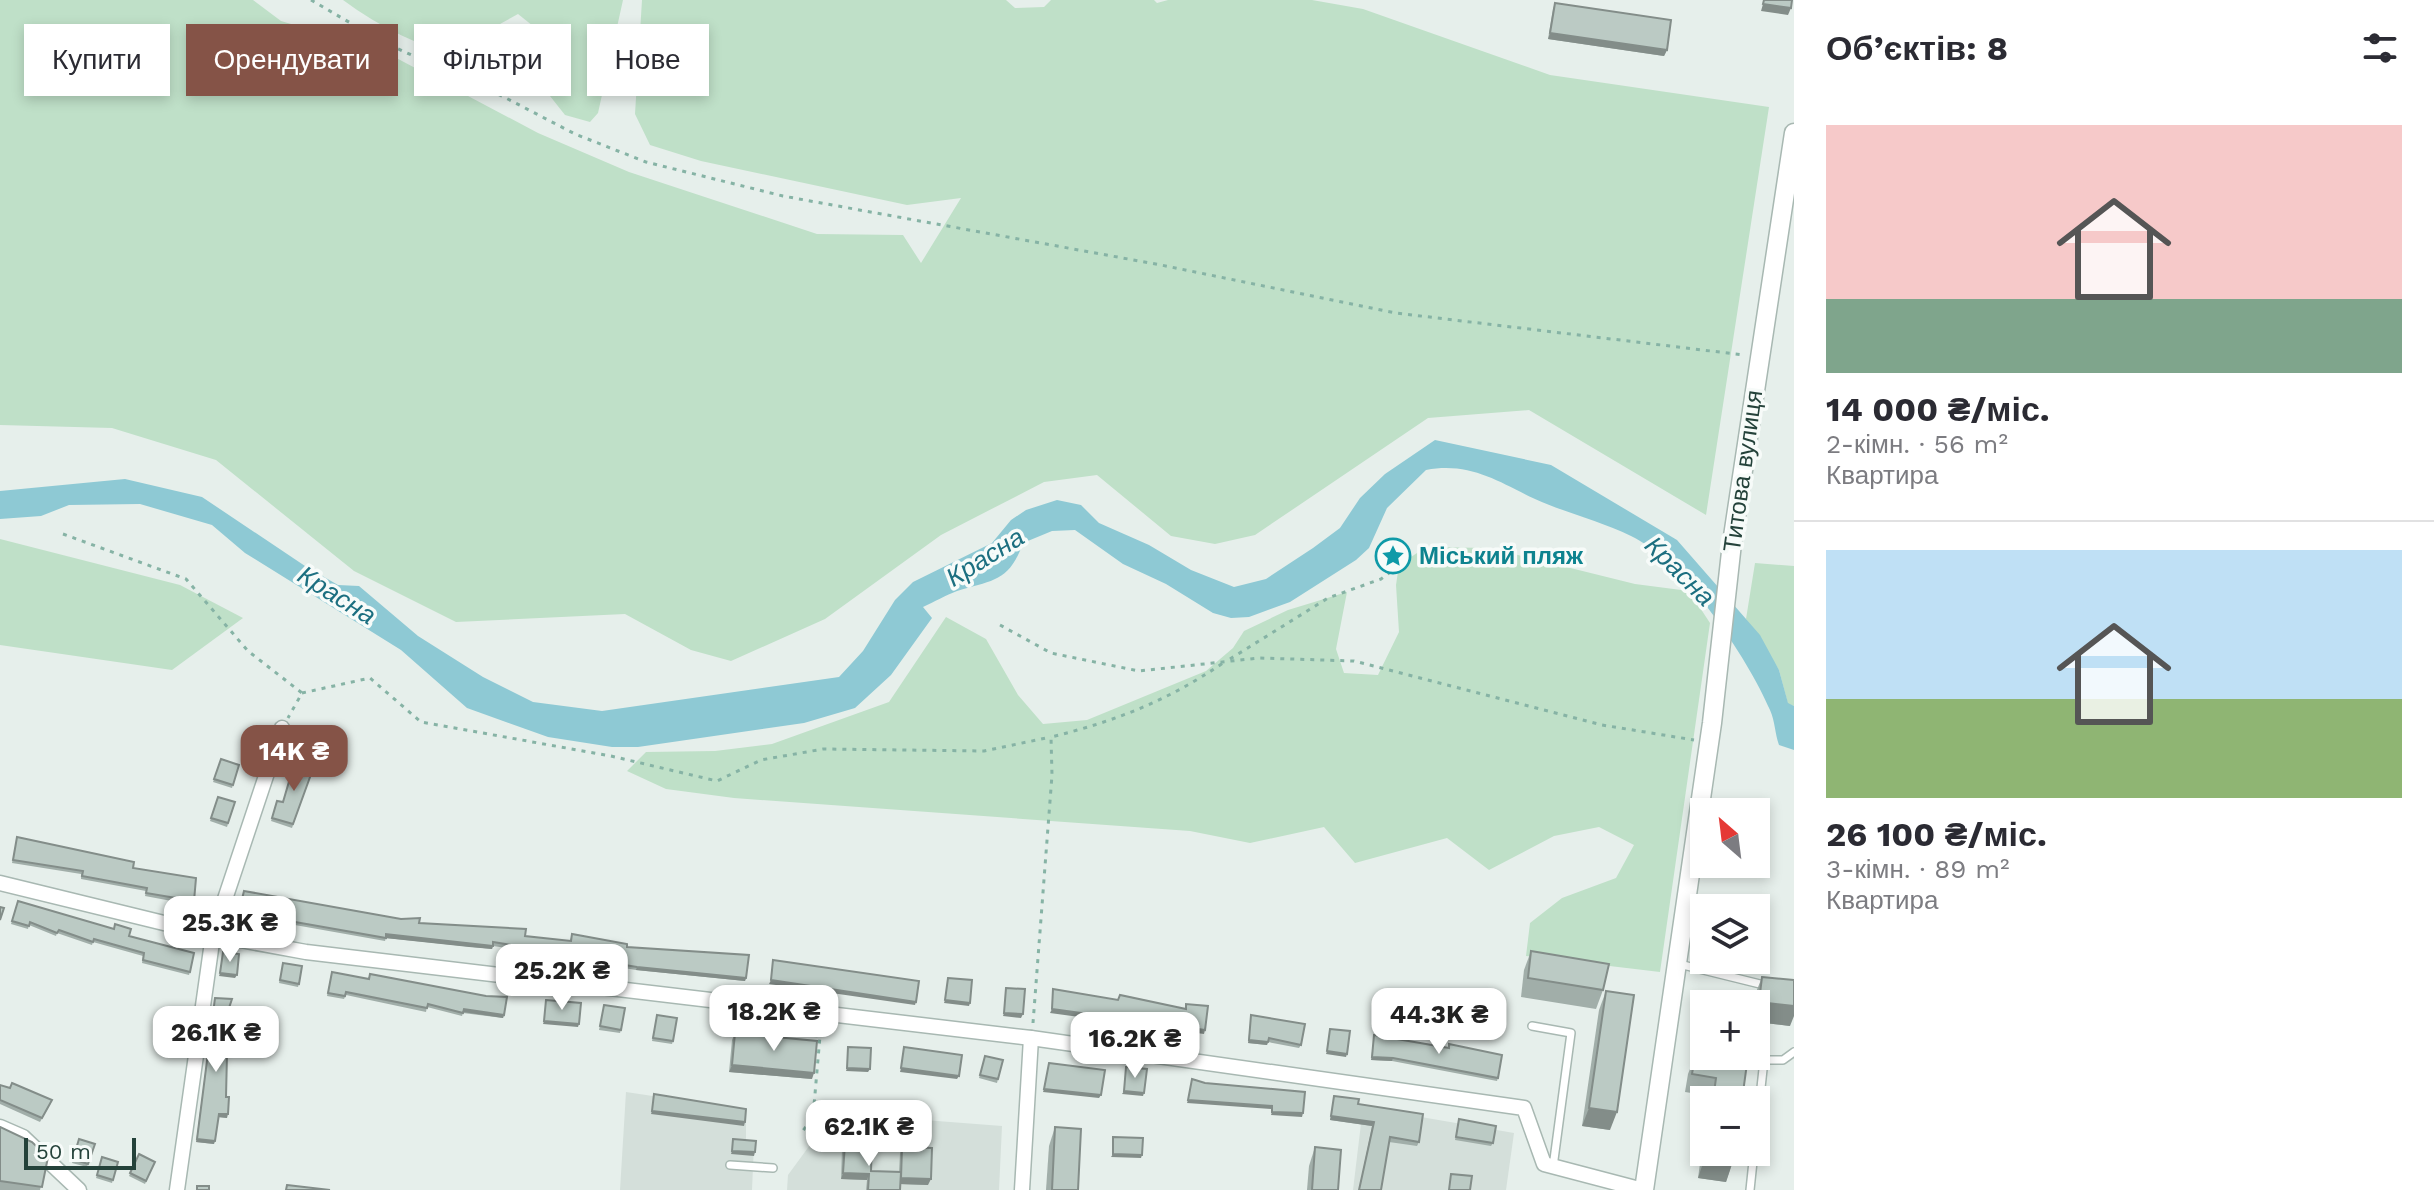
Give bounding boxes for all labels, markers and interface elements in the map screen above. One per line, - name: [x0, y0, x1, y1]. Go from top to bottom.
- chip: Купити: [24, 24, 170, 96]
- chip: Орендувати: [186, 24, 398, 96]
- chip: Фільтри: [414, 24, 571, 96]
- chip: Нове: [587, 24, 709, 96]
- icon: filters: [2358, 26, 2402, 70]
- text: Об’єктів: 8: [1826, 28, 2008, 68]
- icon: home: [2042, 177, 2186, 321]
- street label: Титова вулиця: [1718, 388, 1768, 554]
- text: 14 000 ₴/міс.: [1826, 389, 2050, 429]
- text: 2-кімн. · 56 m²: [1826, 429, 2008, 459]
- text: Квартира: [1826, 460, 1938, 490]
- water label: Красна: [941, 521, 1029, 593]
- water label: Красна: [1639, 530, 1721, 612]
- place icon: Міський пляж: [1374, 537, 1412, 575]
- place label: Міський пляж: [1419, 542, 1584, 570]
- water label: Красна: [293, 559, 381, 631]
- icon: home: [2042, 602, 2186, 746]
- pin: 14K ₴: [238, 725, 350, 793]
- text: 14K ₴: [259, 736, 329, 766]
- north arrow: [1690, 798, 1770, 878]
- map controls: [1690, 798, 1770, 1166]
- text: 26 100 ₴/міс.: [1826, 814, 2047, 854]
- text: 3-кімн. · 89 m²: [1826, 854, 2010, 884]
- text: Квартира: [1826, 885, 1938, 915]
- button: layers: [1690, 894, 1770, 974]
- pin: 25.3K ₴: [156, 896, 304, 964]
- text: 25.3K ₴: [182, 907, 278, 937]
- pin: 25.2K ₴: [488, 944, 636, 1012]
- text: 25.2K ₴: [514, 955, 610, 985]
- pin: 18.2K ₴: [700, 985, 848, 1053]
- pin: 44.3K ₴: [1365, 988, 1513, 1056]
- button: +: [1690, 990, 1770, 1070]
- text: 18.2K ₴: [727, 996, 821, 1026]
- text: 44.3K ₴: [1389, 999, 1489, 1029]
- pin: 26.1K ₴: [142, 1006, 290, 1074]
- pin: 16.2K ₴: [1061, 1012, 1209, 1080]
- text: 26.1K ₴: [171, 1017, 261, 1047]
- text: 16.2K ₴: [1089, 1023, 1181, 1053]
- button: −: [1690, 1086, 1770, 1166]
- pin: 62.1K ₴: [795, 1100, 943, 1168]
- text: 62.1K ₴: [824, 1111, 914, 1141]
- scale bar: [24, 1134, 136, 1170]
- text: 50 m: [36, 1139, 91, 1164]

